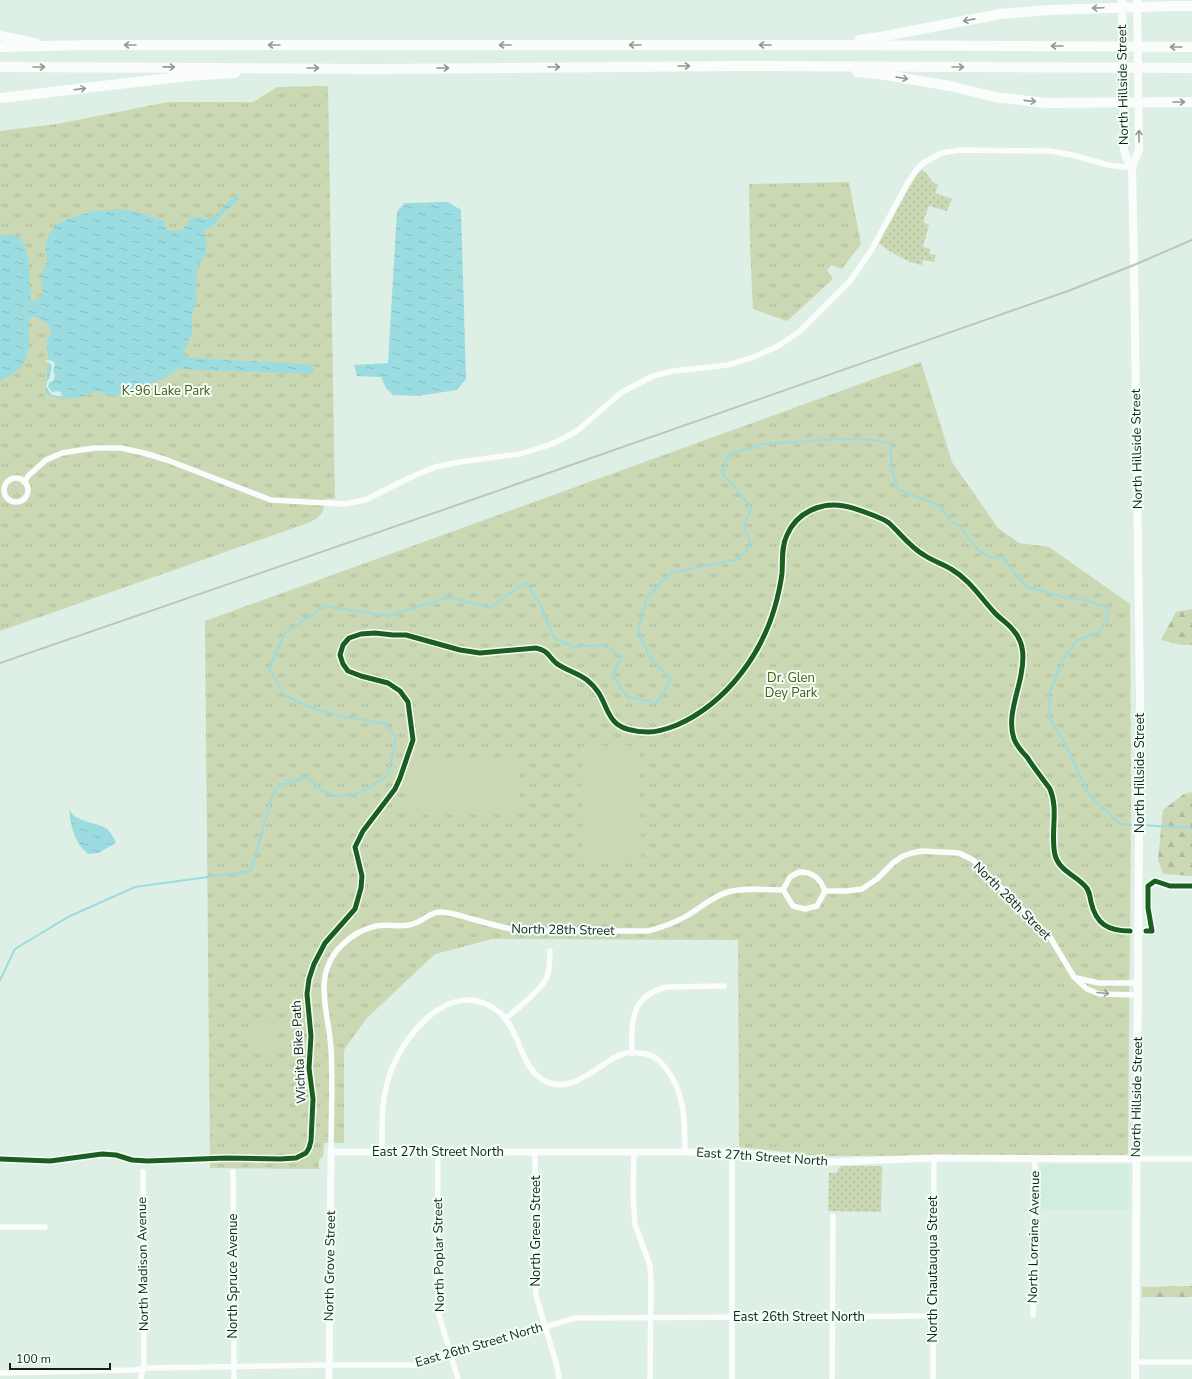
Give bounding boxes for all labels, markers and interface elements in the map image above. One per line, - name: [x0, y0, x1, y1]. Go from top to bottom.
- one-way arrow: [1092, 5, 1105, 12]
- one-way arrow: [963, 16, 976, 24]
- street label: North Hillside Street: [1113, 24, 1133, 145]
- one-way arrow: [124, 41, 137, 49]
- one-way arrow: [268, 41, 281, 49]
- one-way arrow: [499, 41, 512, 49]
- one-way arrow: [629, 41, 642, 49]
- one-way arrow: [759, 41, 772, 49]
- one-way arrow: [1051, 43, 1064, 50]
- one-way arrow: [1170, 43, 1183, 51]
- one-way arrow: [677, 62, 690, 70]
- one-way arrow: [32, 63, 45, 71]
- one-way arrow: [162, 63, 175, 71]
- one-way arrow: [547, 63, 560, 71]
- one-way arrow: [951, 63, 964, 71]
- one-way arrow: [306, 64, 319, 72]
- one-way arrow: [436, 64, 449, 72]
- one-way arrow: [895, 74, 908, 82]
- one-way arrow: [73, 85, 86, 92]
- one-way arrow: [1023, 97, 1036, 105]
- one-way arrow: [1172, 98, 1185, 106]
- one-way arrow: [1135, 130, 1143, 143]
- park label: K-96 Lake Park: [122, 382, 211, 400]
- street label: North Hillside Street: [1127, 388, 1147, 509]
- park label: Dr. Glen Dey Park: [765, 669, 818, 702]
- street label: North Hillside Street: [1131, 712, 1149, 833]
- street label: North 28th Street: [969, 858, 1055, 944]
- street label: North 28th Street: [511, 920, 615, 940]
- one-way arrow: [1096, 990, 1109, 997]
- street label: Wichita Bike Path: [287, 1000, 311, 1104]
- street label: North Hillside Street: [1127, 1036, 1147, 1157]
- street label: East 27th Street North: [372, 1143, 504, 1161]
- street label: East 27th Street North: [696, 1143, 828, 1171]
- street label: North Lorraine Avenue: [1024, 1171, 1044, 1303]
- street label: North Green Street: [527, 1175, 545, 1287]
- street label: North Chautauqua Street: [924, 1195, 942, 1342]
- street label: North Madison Avenue: [133, 1197, 153, 1331]
- street label: North Poplar Street: [429, 1197, 449, 1312]
- street label: North Grove Street: [320, 1210, 340, 1321]
- street label: North Spruce Avenue: [224, 1213, 242, 1339]
- street label: East 26th Street North: [733, 1308, 865, 1326]
- street label: East 26th Street North: [413, 1318, 545, 1372]
- scale bar: [10, 1345, 110, 1371]
- text: 100 m: [16, 1351, 51, 1367]

